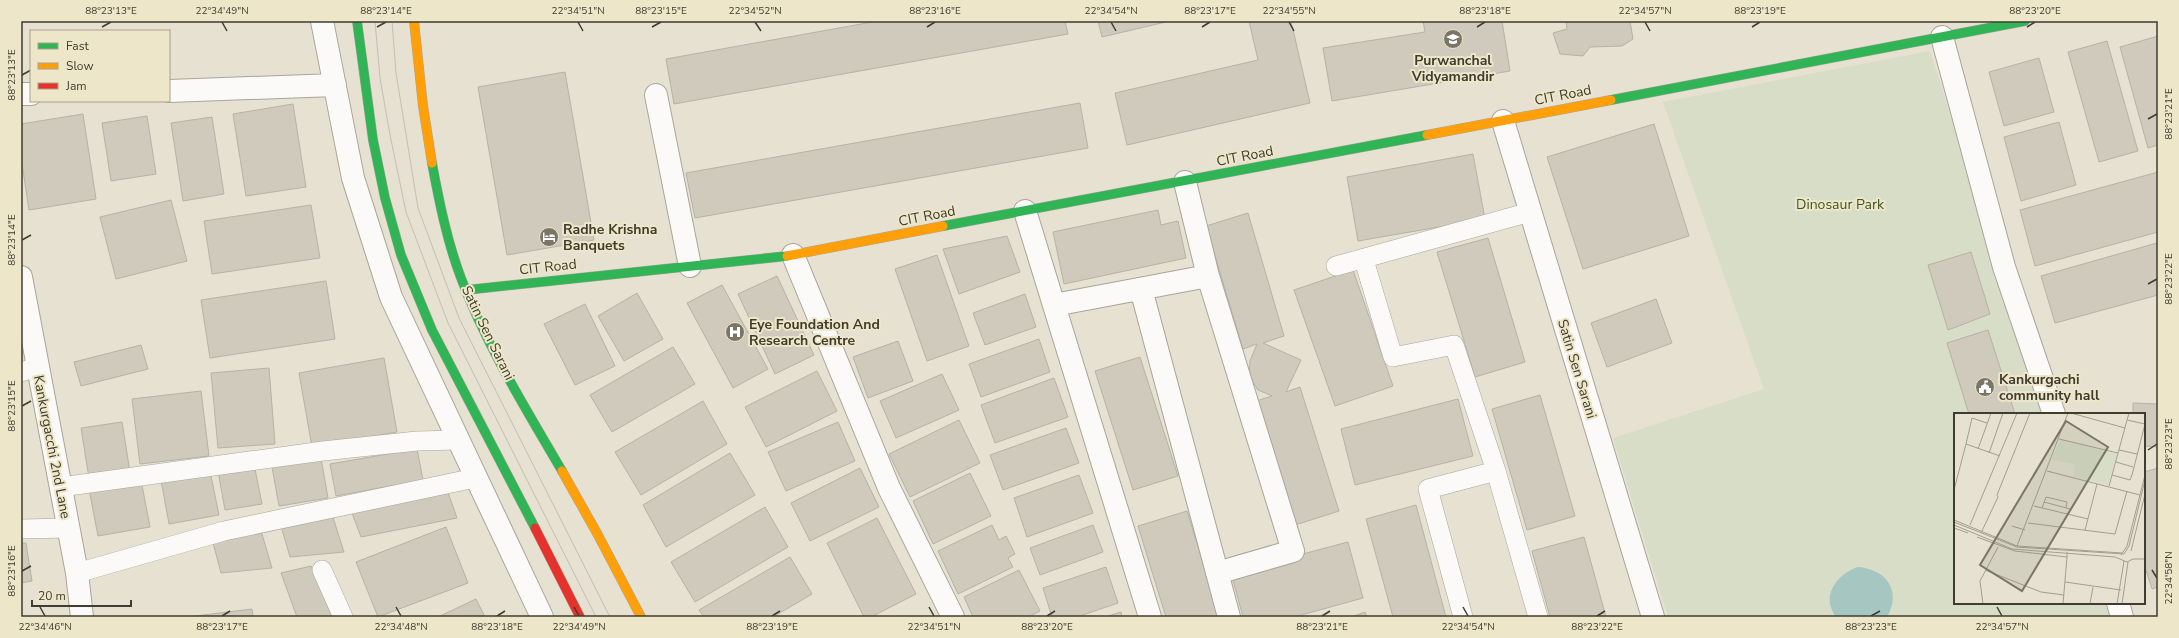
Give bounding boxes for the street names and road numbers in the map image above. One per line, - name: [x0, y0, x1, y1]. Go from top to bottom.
- street label: CIT Road: [1533, 80, 1593, 110]
- street label: CIT Road: [1215, 141, 1275, 171]
- street label: CIT Road: [897, 201, 957, 231]
- street label: CIT Road: [518, 255, 578, 279]
- street label: Satin Sen Sarani: [457, 283, 519, 383]
- street label: Satin Sen Sarani: [1553, 317, 1601, 421]
- street label: Kankurgacchi 2nd Lane: [29, 374, 75, 520]

